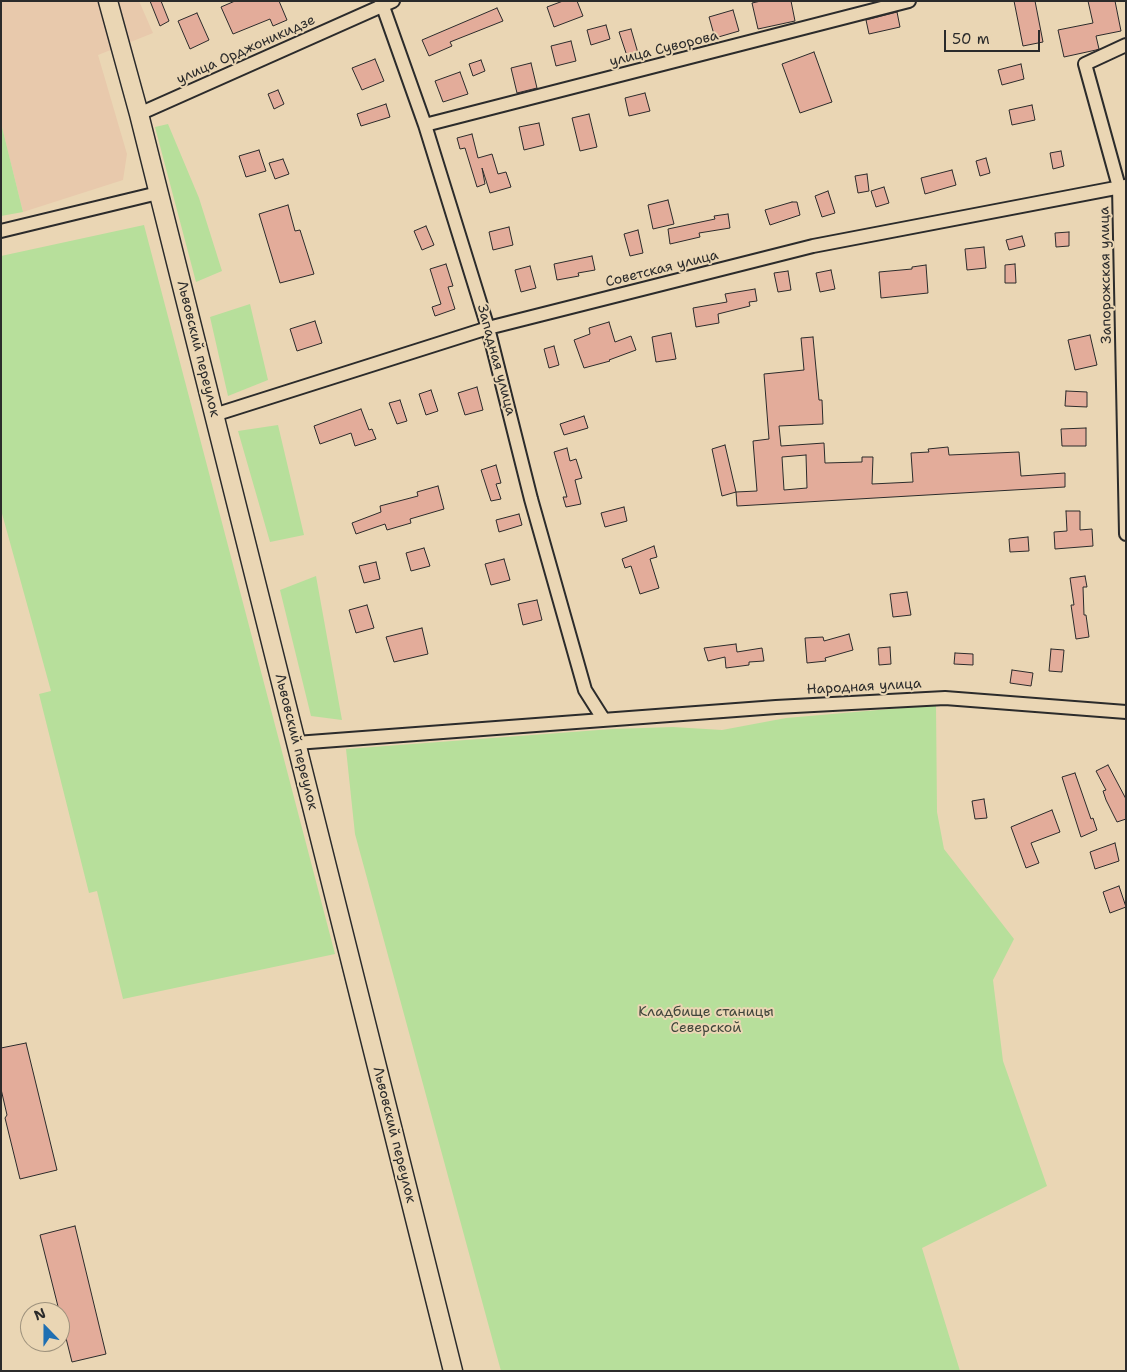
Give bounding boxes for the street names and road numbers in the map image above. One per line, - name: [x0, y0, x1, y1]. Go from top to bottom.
- street label: улица Орджоникидзе: [174, 12, 318, 88]
- street label: улица Суворова: [608, 27, 720, 71]
- street label: Запорожская улица: [1096, 206, 1116, 344]
- street label: Советская улица: [604, 247, 720, 291]
- street label: Львовский переулок: [173, 279, 223, 419]
- street label: Западная улица: [473, 303, 519, 417]
- street label: Львовский переулок: [271, 672, 321, 812]
- street label: Народная улица: [806, 676, 922, 698]
- street label: Львовский переулок: [369, 1065, 419, 1205]

